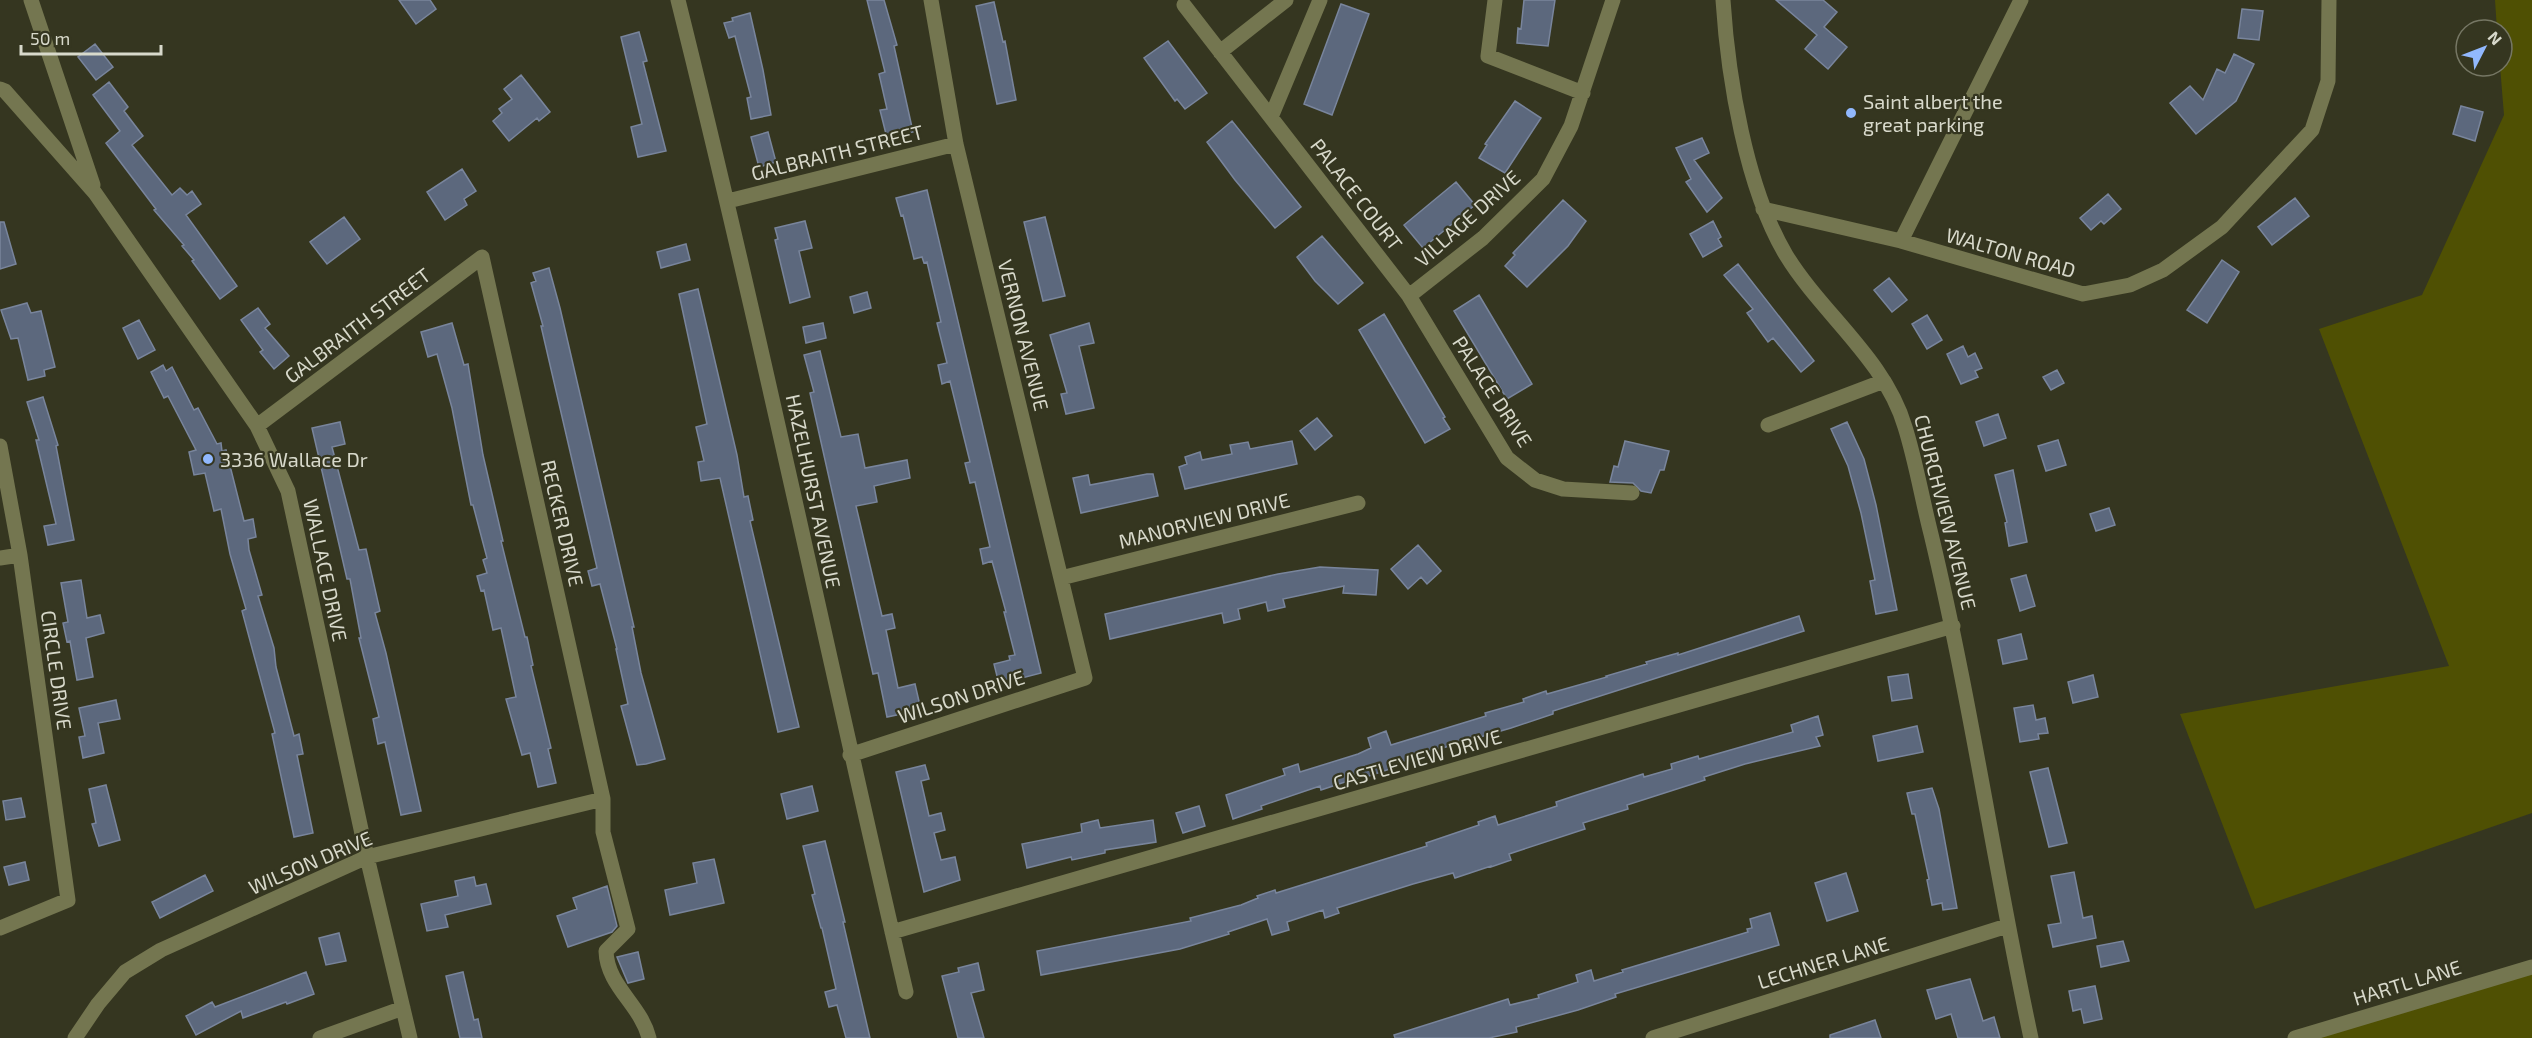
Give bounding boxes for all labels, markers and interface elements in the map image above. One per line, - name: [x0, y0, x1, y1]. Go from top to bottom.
- scale bar: [21, 18, 160, 56]
- north arrow: [2454, 18, 2514, 78]
- text: 50 m: [30, 27, 70, 49]
- text: N: [2485, 27, 2506, 48]
- place label: Saint albert the great parking: [1863, 89, 2003, 136]
- marker: Saint albert the great parking: [1844, 106, 1858, 120]
- street label: GALBRAITH STREET: [749, 119, 926, 185]
- street label: PALACE COURT: [1306, 133, 1408, 255]
- street label: VILLAGE DRIVE: [1410, 165, 1524, 271]
- street label: WALTON ROAD: [1943, 222, 2079, 282]
- street label: VERNON AVENUE: [994, 257, 1054, 413]
- street label: GALBRAITH STREET: [279, 262, 435, 388]
- street label: PALACE DRIVE: [1448, 331, 1538, 451]
- street label: HAZELHURST AVENUE: [782, 392, 846, 590]
- street label: CHURCHVIEW AVENUE: [1910, 412, 1982, 612]
- place label: 3336 Wallace Dr: [220, 447, 368, 471]
- marker: 3336 Wallace Dr: [201, 452, 215, 466]
- street label: RECKER DRIVE: [537, 458, 589, 588]
- street label: MANORVIEW DRIVE: [1116, 487, 1292, 553]
- street label: WALLACE DRIVE: [299, 496, 353, 644]
- street label: CIRCLE DRIVE: [37, 609, 77, 731]
- street label: WILSON DRIVE: [895, 664, 1027, 728]
- street label: CASTLEVIEW DRIVE: [1330, 723, 1504, 795]
- street label: WILSON DRIVE: [245, 825, 375, 899]
- street label: LECHNER LANE: [1754, 931, 1892, 993]
- street label: HARTL LANE: [2350, 954, 2464, 1010]

